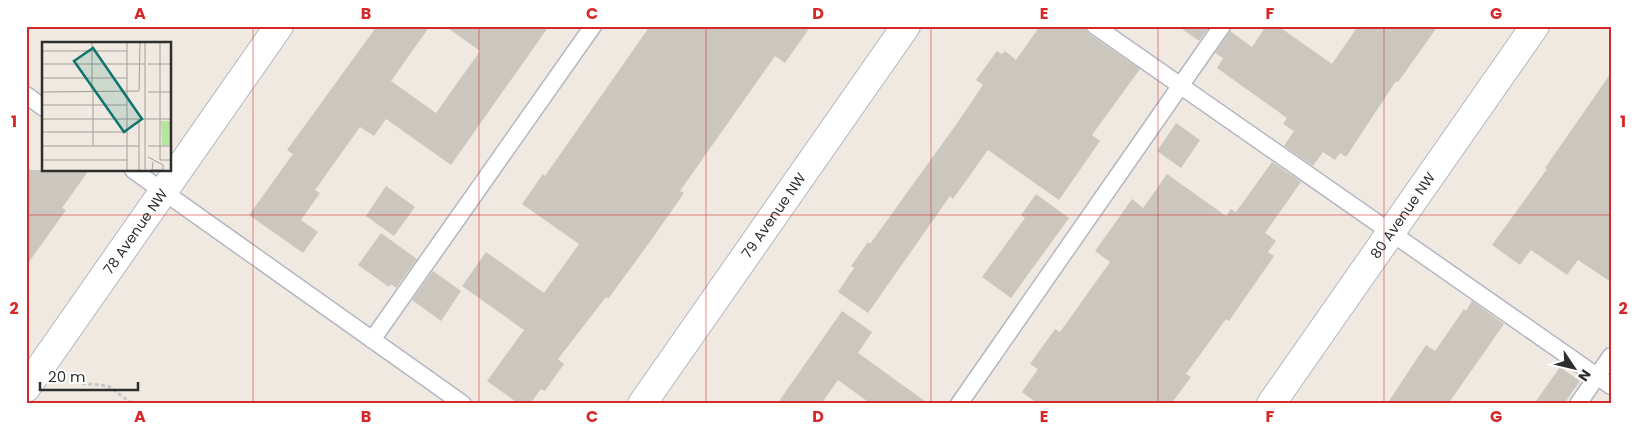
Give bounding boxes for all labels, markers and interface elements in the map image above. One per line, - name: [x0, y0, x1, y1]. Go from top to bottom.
- text: A: [134, 2, 146, 25]
- text: B: [361, 2, 371, 25]
- text: C: [586, 2, 598, 25]
- text: D: [812, 2, 824, 25]
- text: E: [1040, 2, 1048, 25]
- text: F: [1266, 2, 1275, 25]
- text: G: [1490, 2, 1502, 25]
- inset map: [42, 42, 171, 171]
- text: 1: [11, 110, 17, 133]
- text: 1: [1620, 110, 1626, 133]
- street label: 79 Avenue NW: [737, 168, 811, 262]
- street label: 80 Avenue NW: [1366, 168, 1440, 263]
- street label: 78 Avenue NW: [99, 184, 172, 278]
- text: 2: [9, 297, 19, 320]
- text: 2: [1618, 297, 1628, 320]
- north arrow: [1550, 342, 1600, 392]
- scale bar: [40, 360, 138, 392]
- text: N: [1573, 365, 1596, 386]
- text: 20 m: [48, 366, 86, 387]
- text: A: [134, 405, 146, 428]
- text: B: [361, 405, 371, 428]
- text: C: [586, 405, 598, 428]
- text: D: [812, 405, 824, 428]
- text: E: [1040, 405, 1048, 428]
- text: F: [1266, 405, 1275, 428]
- text: G: [1490, 405, 1502, 428]

